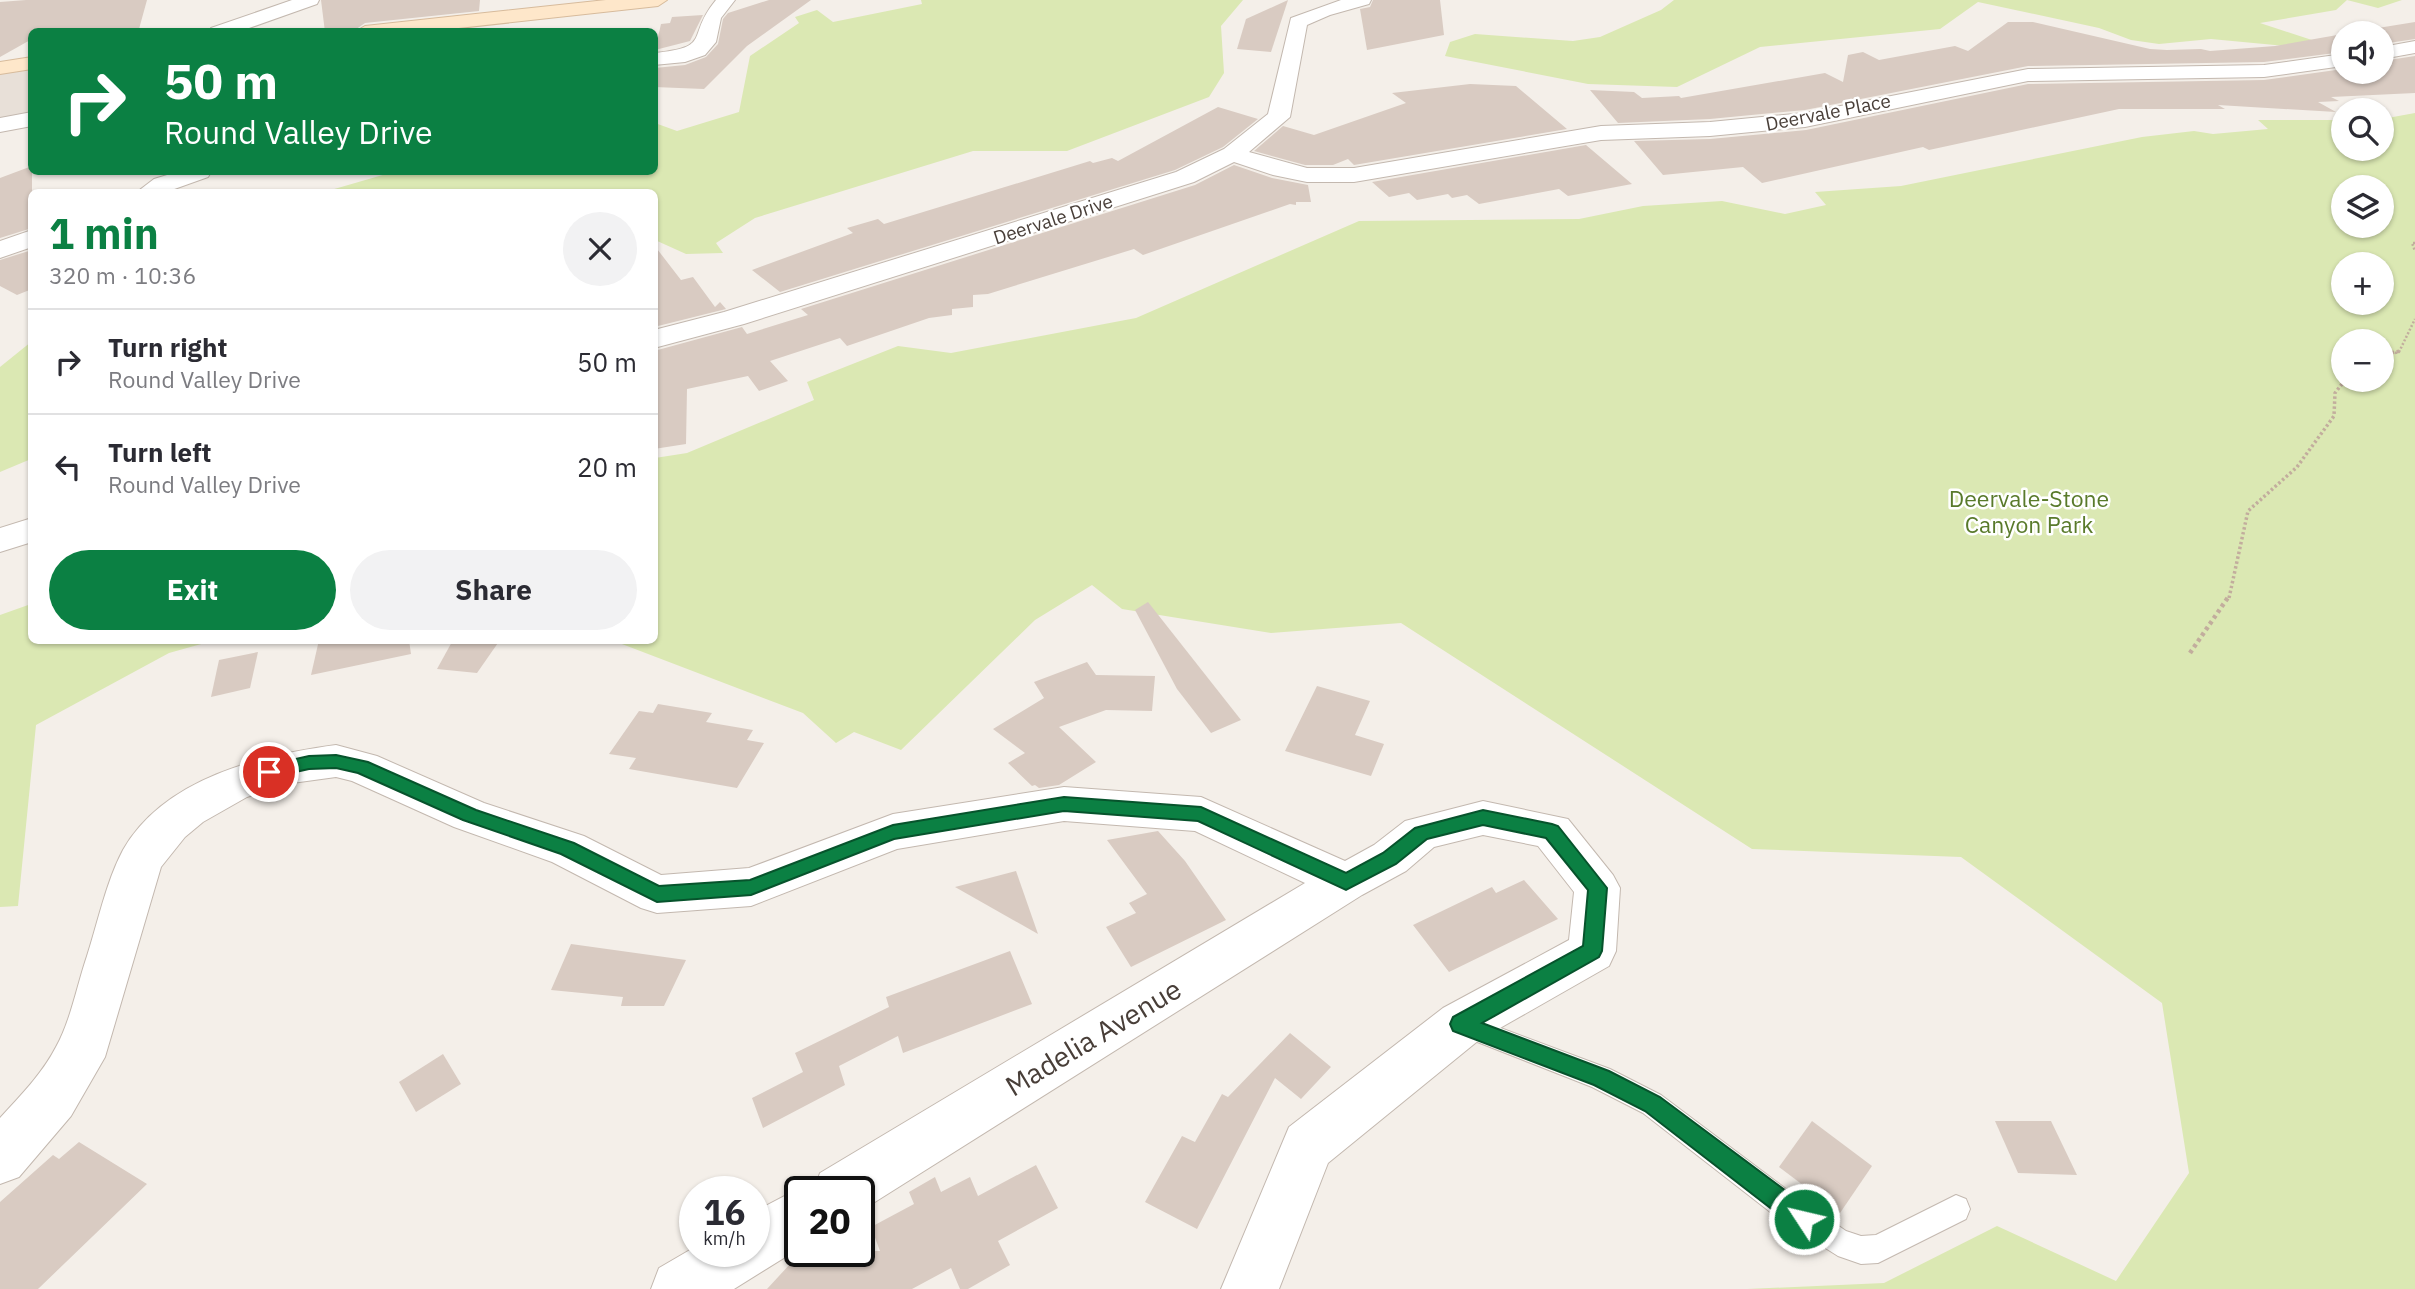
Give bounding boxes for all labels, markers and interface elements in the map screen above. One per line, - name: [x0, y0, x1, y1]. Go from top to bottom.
- map controls: [2331, 21, 2394, 392]
- button: sound: [2331, 21, 2394, 84]
- text: 50 m: [164, 49, 278, 112]
- icon: right: [49, 56, 140, 147]
- street label: Deervale Place: [1763, 88, 1893, 136]
- button: search: [2331, 98, 2394, 161]
- text: Round Valley Drive: [164, 111, 432, 153]
- button: layers: [2331, 175, 2394, 238]
- street label: Deervale Drive: [990, 188, 1116, 250]
- text: 1 min: [49, 206, 159, 261]
- button: close: [563, 212, 637, 286]
- button: +: [2331, 252, 2394, 315]
- text: 320 m · 10:36: [49, 260, 196, 290]
- button: −: [2331, 329, 2394, 392]
- text: Turn right: [108, 330, 227, 364]
- icon: right: [49, 343, 87, 381]
- text: 50 m: [577, 345, 637, 379]
- text: Round Valley Drive: [108, 364, 301, 394]
- text: Turn left: [108, 435, 211, 469]
- icon: left: [49, 448, 87, 486]
- text: 20 m: [577, 450, 637, 484]
- text: Round Valley Drive: [108, 469, 301, 499]
- park label: Deervale-Stone Canyon Park: [1949, 483, 2109, 539]
- button: Exit: [49, 550, 336, 630]
- button: Share: [350, 550, 637, 630]
- pin: [239, 742, 299, 802]
- icon: arrive: [250, 753, 288, 791]
- street label: Madelia Avenue: [998, 970, 1188, 1104]
- speed limit sign: 20: [784, 1176, 875, 1267]
- position arrow: [1767, 1182, 1841, 1256]
- text: 16: [703, 1189, 746, 1235]
- text: km/h: [703, 1227, 746, 1250]

